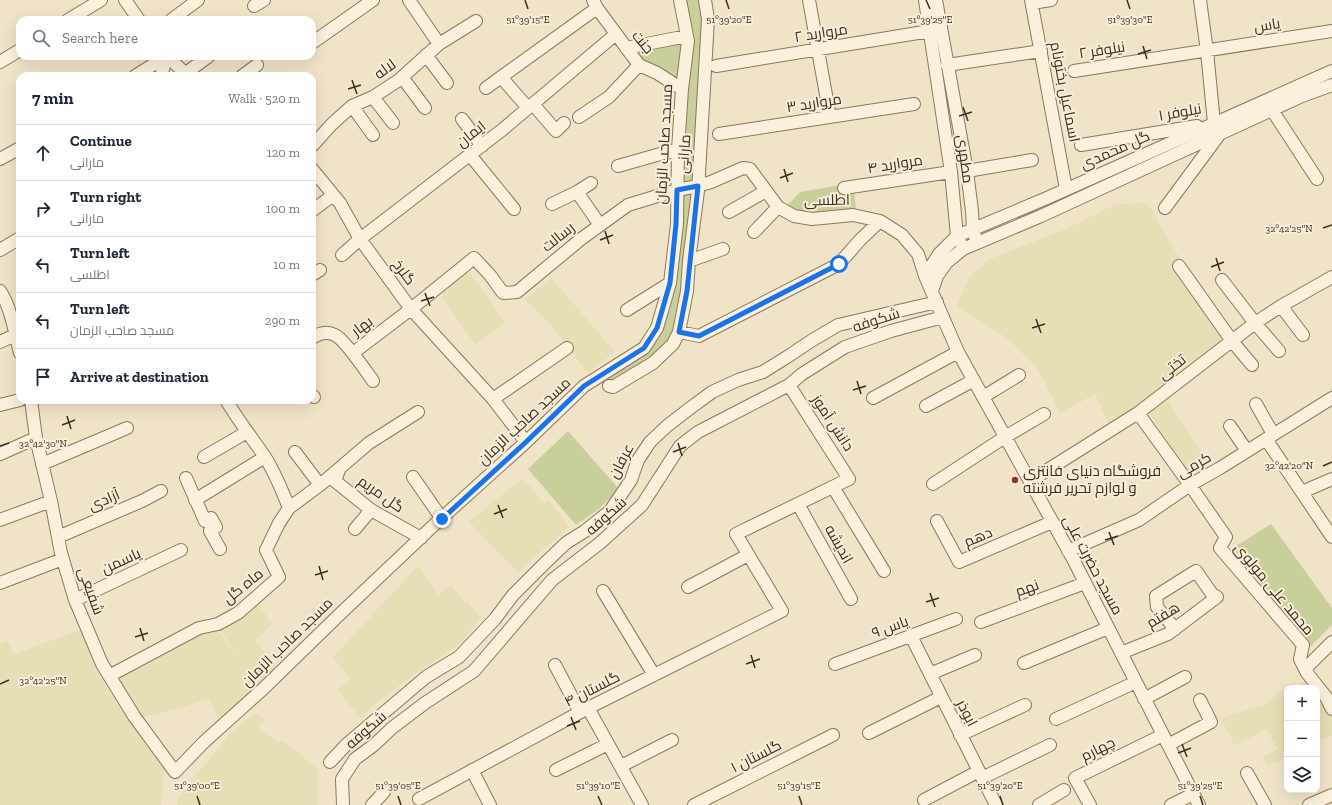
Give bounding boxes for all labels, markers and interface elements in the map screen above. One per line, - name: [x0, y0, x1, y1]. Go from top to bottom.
- text: 51°39'15"E: [506, 14, 550, 26]
- text: 51°39'20"E: [706, 14, 752, 26]
- text: 51°39'25"E: [908, 14, 952, 26]
- text: 51°39'30"E: [1107, 14, 1153, 26]
- street label: یاس: [1252, 14, 1282, 37]
- search box: [16, 16, 316, 60]
- street label: مروارید ۲: [793, 20, 849, 46]
- icon: search: [30, 27, 52, 49]
- street label: جنت: [628, 27, 658, 57]
- text: Search here: [62, 29, 138, 47]
- street label: نیلوفر ۲: [1078, 37, 1126, 63]
- street label: اسماعیل بختونام: [1045, 40, 1084, 144]
- street label: لاله: [371, 55, 399, 83]
- street label: مسجد صاحب الزمان: [652, 83, 677, 205]
- text: 7 min: [32, 88, 74, 108]
- street label: مروارید ۳: [785, 90, 843, 116]
- text: Walk · 520 m: [228, 91, 300, 106]
- street label: نیلوفر ۱: [1157, 99, 1203, 125]
- street label: ایمان: [453, 117, 490, 152]
- street label: گل محمدی: [1077, 127, 1153, 174]
- text: Continue: [70, 132, 132, 150]
- street label: مارانی: [674, 134, 695, 174]
- street label: مطهری: [952, 134, 977, 185]
- icon: ahead: [32, 142, 54, 164]
- text: 120 m: [267, 145, 300, 160]
- street label: مروارید ۴: [866, 151, 924, 177]
- text: مارانی: [70, 155, 104, 170]
- text: Turn right: [70, 188, 141, 206]
- street label: اطلسی: [804, 191, 850, 210]
- icon: right: [32, 198, 54, 220]
- text: 100 m: [266, 201, 300, 216]
- text: مارانی: [70, 211, 104, 226]
- street label: رسالت: [538, 218, 578, 256]
- text: 32°42'25"N: [1265, 223, 1313, 235]
- text: Turn left: [70, 244, 130, 262]
- icon: left: [32, 254, 54, 276]
- street label: گلرخ: [387, 255, 419, 290]
- route start: [830, 255, 848, 273]
- text: 10 m: [273, 257, 300, 272]
- text: اطلسی: [70, 267, 110, 282]
- text: Turn left: [70, 300, 130, 318]
- street label: شکوفه: [850, 304, 902, 336]
- icon: left: [32, 310, 54, 332]
- street label: بهار: [347, 312, 377, 341]
- text: 290 m: [265, 313, 300, 328]
- text: مسجد صاحب الزمان: [70, 323, 174, 338]
- street label: تختی: [1154, 350, 1190, 384]
- icon: arrive: [32, 366, 54, 388]
- text: Arrive at destination: [70, 368, 209, 386]
- street label: مسجد صاحب الزمان: [474, 373, 575, 469]
- street label: دانش آموز: [807, 391, 858, 455]
- text: 32°42'30"N: [19, 438, 68, 450]
- street label: عرفان: [604, 440, 638, 482]
- street label: کرمی: [1174, 448, 1215, 483]
- text: 32°42'20"N: [1265, 460, 1314, 472]
- place label: فروشگاه دنیای فانتزی و لوازم تحریر فرشته: [1023, 462, 1161, 498]
- street label: گل مریم: [354, 472, 407, 517]
- marker: فروشگاه دنیای فانتزی و لوازم تحریر فرشته: [1010, 475, 1020, 485]
- street label: آزادی: [85, 485, 123, 516]
- street label: شکوفه: [582, 493, 630, 539]
- route end: [433, 510, 451, 528]
- street label: مسجد حضرت علی: [1058, 512, 1127, 618]
- street label: اندیشه: [821, 521, 857, 567]
- street label: دهم: [961, 523, 995, 552]
- street label: محمد علی مولوی: [1229, 539, 1318, 639]
- street label: یاسمن: [98, 544, 144, 579]
- street label: ماه گل: [219, 564, 267, 609]
- street label: شفیعی: [73, 565, 108, 618]
- street label: نهم: [1013, 575, 1042, 601]
- street label: مسجد صاحب الزمان: [237, 594, 337, 691]
- street label: هفتم: [1143, 598, 1184, 633]
- street label: یاس ۹: [869, 612, 911, 643]
- street label: گلستان ۴: [561, 667, 623, 711]
- text: 32°42'25"N: [19, 675, 67, 687]
- map controls: [1284, 685, 1320, 793]
- button: +: [1284, 685, 1320, 721]
- street label: ابوذر: [952, 696, 981, 730]
- street label: شکوفه: [342, 707, 390, 753]
- button: −: [1284, 721, 1320, 757]
- street label: چهارم: [1078, 733, 1119, 766]
- street label: گلستان ۱: [728, 736, 785, 777]
- button: layers: [1284, 757, 1320, 793]
- text: 51°39'00"E: [174, 780, 220, 792]
- text: 51°39'05"E: [375, 780, 421, 792]
- text: 51°39'10"E: [576, 780, 620, 792]
- text: 51°39'15"E: [777, 780, 821, 792]
- text: 51°39'20"E: [977, 780, 1023, 792]
- text: 51°39'25"E: [1178, 780, 1222, 792]

